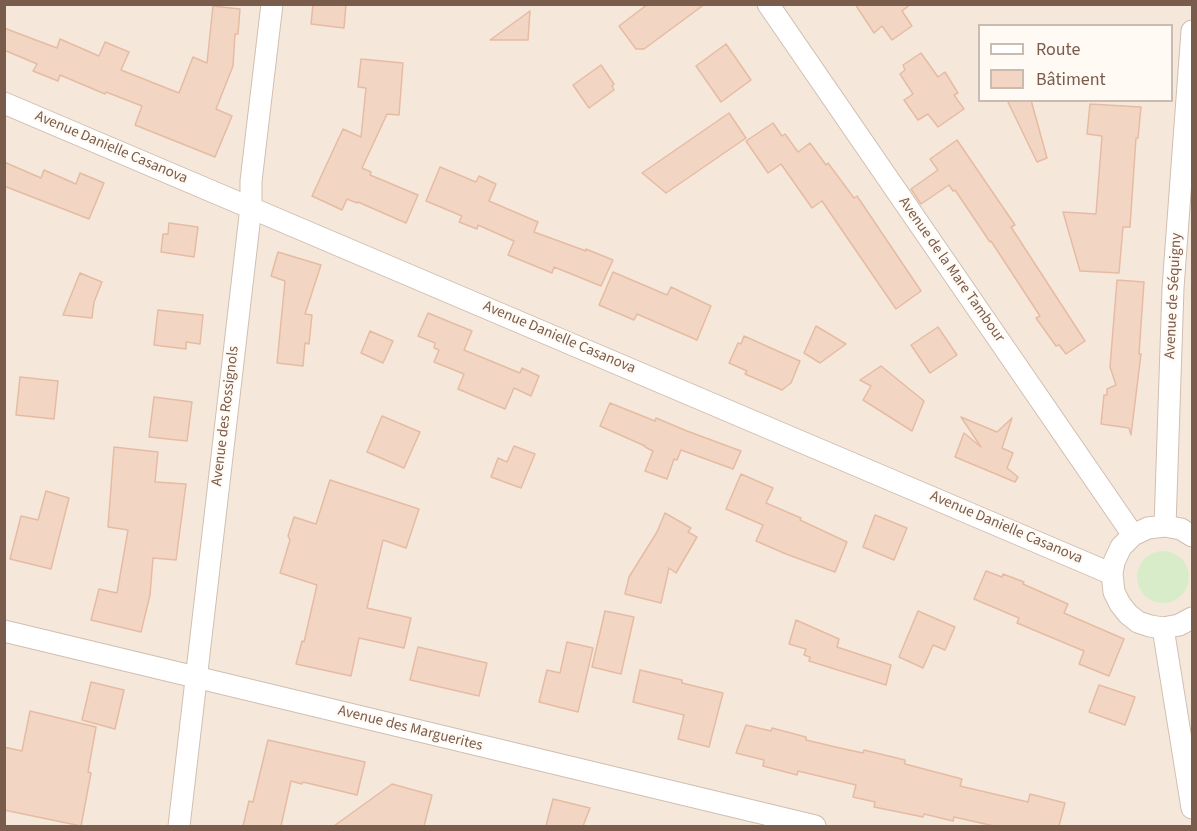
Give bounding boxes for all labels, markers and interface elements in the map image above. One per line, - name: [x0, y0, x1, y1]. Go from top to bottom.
- legend: [978, 24, 1173, 102]
- text: Route: [1036, 37, 1080, 62]
- text: Bâtiment: [1036, 67, 1106, 92]
- street label: Avenue Danielle Casanova: [32, 108, 190, 188]
- street label: Avenue de la Mare Tambour: [894, 194, 1008, 346]
- street label: Avenue de Séquigny: [1162, 232, 1186, 360]
- street label: Avenue Danielle Casanova: [480, 298, 638, 378]
- street label: Avenue des Rossignols: [208, 345, 244, 487]
- street label: Avenue Danielle Casanova: [927, 488, 1085, 568]
- street label: Avenue des Marguerites: [336, 702, 484, 756]

